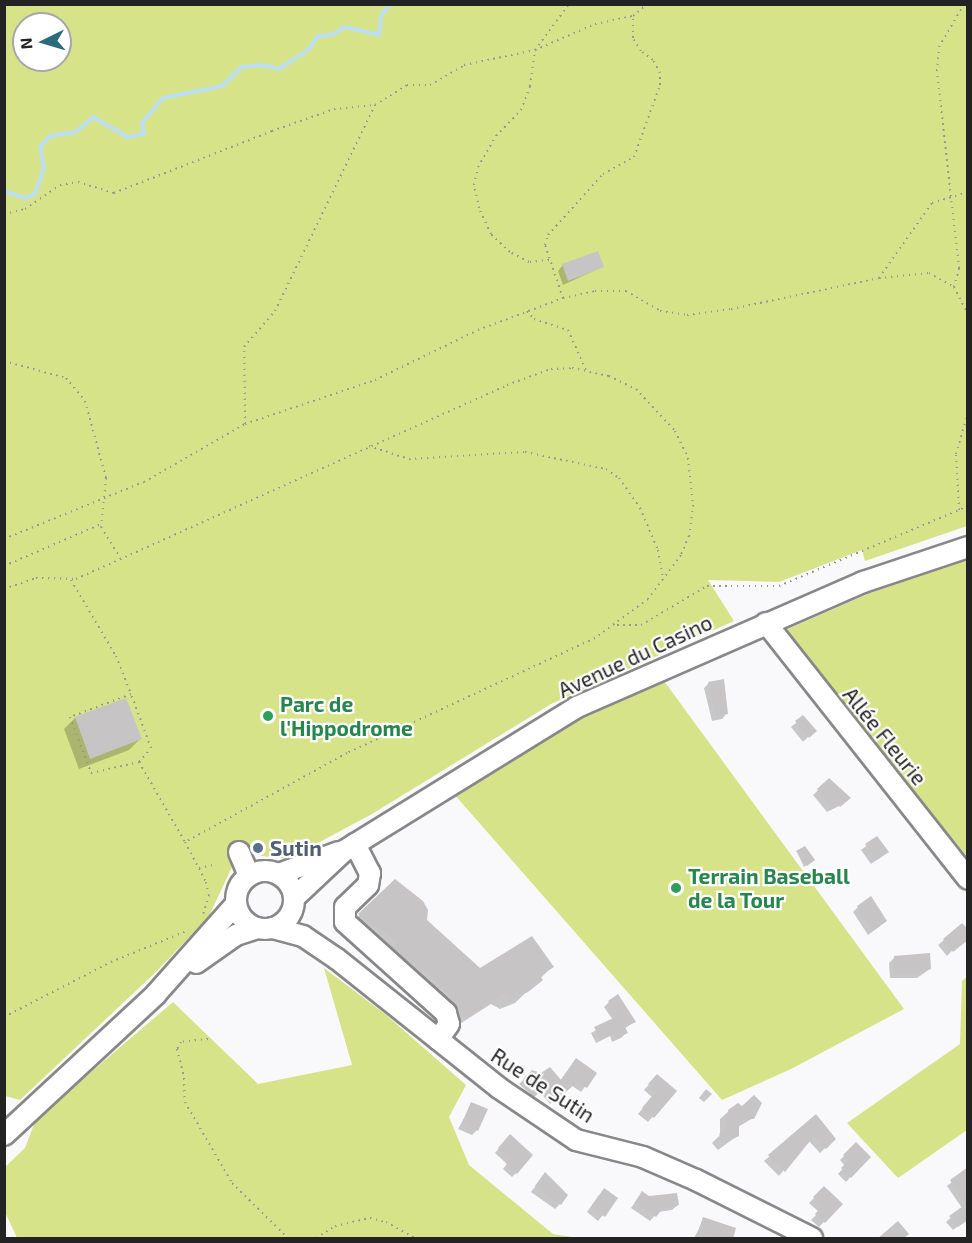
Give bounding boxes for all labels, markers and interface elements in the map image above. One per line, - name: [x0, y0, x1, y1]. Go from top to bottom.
- north arrow: [12, 12, 72, 72]
- text: N: [16, 37, 36, 50]
- street label: Avenue du Casino: [554, 609, 716, 703]
- street label: Allée Fleurie: [838, 682, 932, 790]
- place label: Parc de l'Hippodrome: [280, 691, 413, 741]
- marker: Parc de l'Hippodrome: [261, 709, 275, 723]
- place label: Sutin: [270, 835, 322, 861]
- marker: Sutin: [251, 841, 265, 855]
- place label: Terrain Baseball de la Tour: [688, 863, 850, 913]
- marker: Terrain Baseball de la Tour: [669, 881, 683, 895]
- street label: Rue de Sutin: [487, 1042, 599, 1128]

